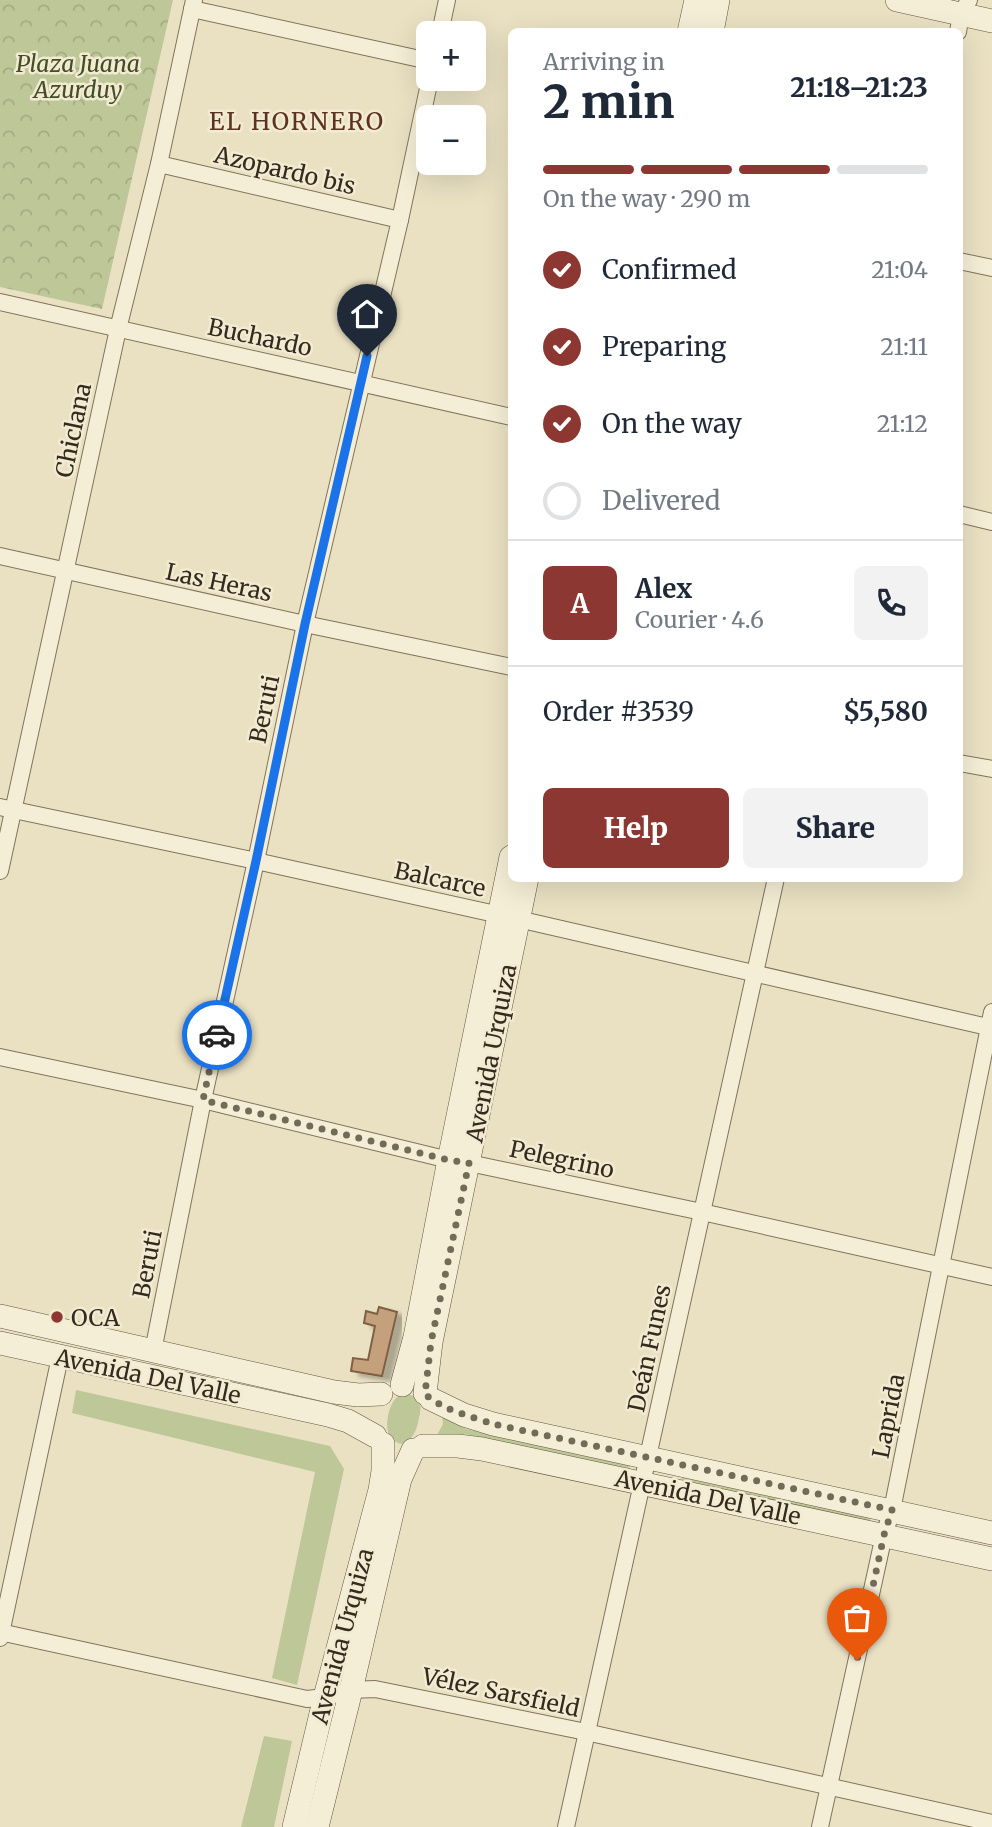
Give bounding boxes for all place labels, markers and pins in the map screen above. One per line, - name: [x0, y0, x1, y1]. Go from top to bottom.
- pin: [337, 284, 397, 356]
- place label: OCA: [71, 1303, 121, 1332]
- marker: OCA: [49, 1309, 65, 1325]
- pin: [827, 1588, 887, 1660]

